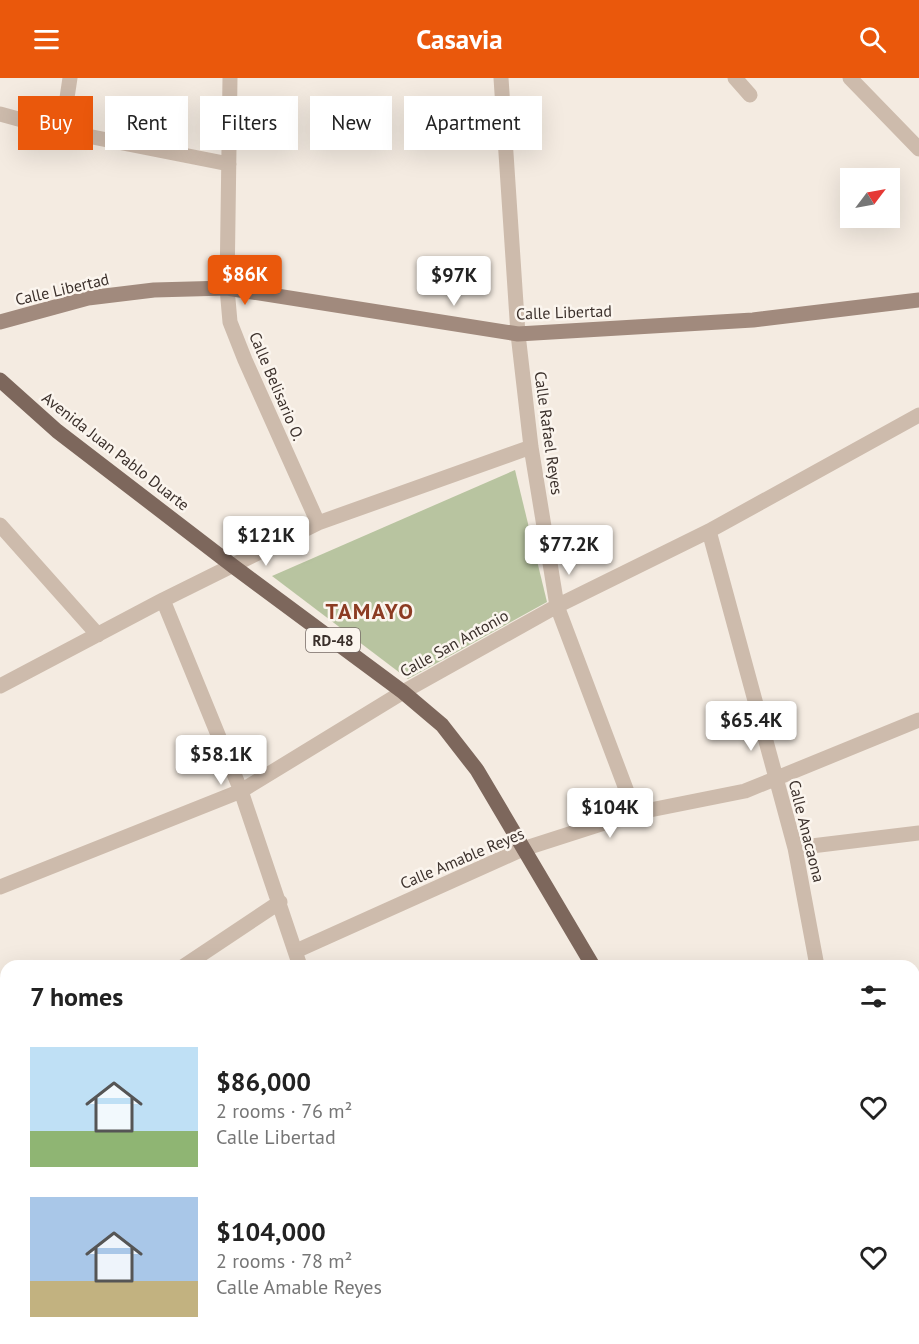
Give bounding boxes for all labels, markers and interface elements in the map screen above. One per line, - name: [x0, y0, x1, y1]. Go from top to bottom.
- text: Casavia: [416, 22, 503, 56]
- icon: menu: [30, 23, 63, 56]
- icon: search: [856, 23, 889, 56]
- chip: Buy: [18, 96, 93, 150]
- chip: Rent: [105, 96, 188, 150]
- chip: Filters: [200, 96, 298, 150]
- chip: New: [310, 96, 392, 150]
- chip: Apartment: [404, 96, 542, 150]
- north arrow: [840, 168, 900, 228]
- map controls: [840, 168, 900, 228]
- pin: $86K: [209, 255, 281, 306]
- pin: $97K: [418, 256, 490, 307]
- text: $86K: [222, 261, 268, 287]
- text: $97K: [431, 262, 477, 288]
- street label: Calle Libertad: [13, 268, 111, 310]
- street label: Calle Libertad: [516, 300, 612, 324]
- street label: Calle Belisario O.: [245, 329, 309, 443]
- street label: Calle Rafael Reyes: [530, 370, 568, 496]
- street label: Avenida Juan Pablo Duarte: [38, 387, 194, 515]
- pin: $121K: [224, 516, 308, 567]
- text: $121K: [237, 522, 295, 548]
- pin: $77.2K: [520, 525, 618, 576]
- text: $77.2K: [539, 531, 599, 557]
- district label: TAMAYO: [326, 597, 414, 625]
- street label: Calle San Antonio: [396, 605, 512, 681]
- road number: RD-48: [306, 628, 360, 652]
- pin: $65.4K: [702, 701, 800, 752]
- text: $65.4K: [720, 707, 782, 733]
- pin: $58.1K: [172, 735, 270, 786]
- text: $58.1K: [190, 741, 252, 767]
- street label: Calle Anacaona: [785, 778, 829, 884]
- pin: $104K: [568, 788, 652, 839]
- text: $104K: [581, 794, 639, 820]
- street label: Calle Amable Reyes: [397, 823, 527, 893]
- text: 7 homes: [30, 980, 123, 1013]
- icon: filters: [857, 980, 890, 1013]
- text: $86,000: [216, 1065, 311, 1098]
- icon: home: [78, 1071, 150, 1143]
- icon: heart: [857, 1091, 890, 1124]
- text: 2 rooms · 76 m²: [216, 1098, 352, 1124]
- text: Calle Libertad: [216, 1124, 336, 1150]
- text: $104,000: [216, 1215, 326, 1248]
- icon: home: [78, 1221, 150, 1293]
- icon: heart: [857, 1241, 890, 1274]
- text: 2 rooms · 78 m²: [216, 1248, 352, 1274]
- text: Calle Amable Reyes: [216, 1274, 382, 1300]

